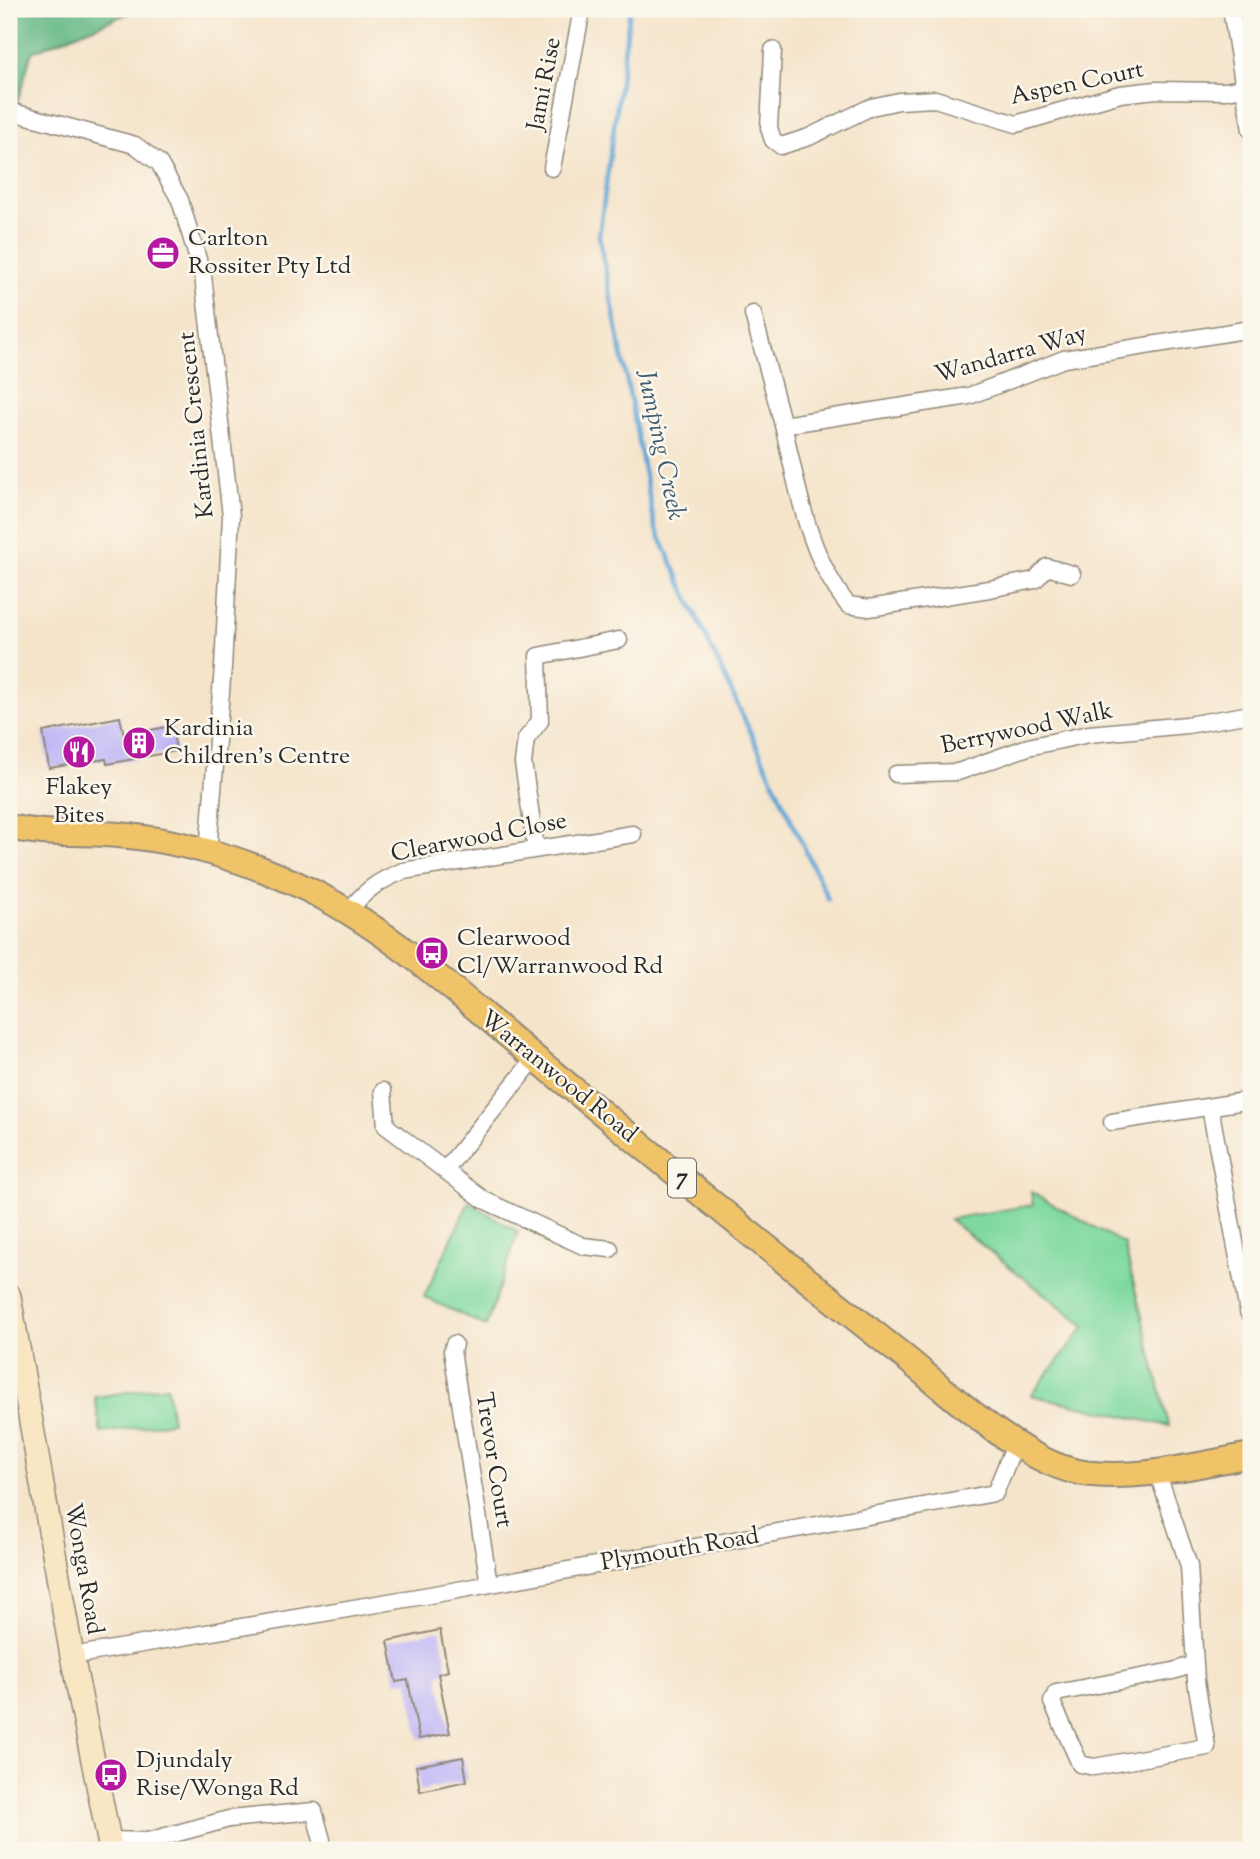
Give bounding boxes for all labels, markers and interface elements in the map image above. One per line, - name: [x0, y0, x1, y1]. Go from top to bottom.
- street label: Jami Rise: [519, 34, 571, 136]
- street label: Aspen Court: [1007, 53, 1147, 115]
- place label: Carlton Rossiter Pty Ltd: [188, 222, 352, 284]
- office icon: Carlton Rossiter Pty Ltd: [144, 234, 182, 272]
- street label: Wandarra Way: [931, 317, 1091, 393]
- street label: Kardinia Crescent: [170, 330, 224, 520]
- water label: Jumping Creek: [626, 365, 694, 524]
- street label: Berrywood Walk: [938, 694, 1116, 764]
- place label: Kardinia Children's Centre: [164, 712, 350, 774]
- building icon: Kardinia Children's Centre: [120, 724, 158, 762]
- restaurant icon: Flakey Bites: [60, 733, 98, 771]
- place label: Flakey Bites: [46, 771, 112, 833]
- street label: Clearwood Close: [388, 804, 570, 872]
- place label: Clearwood Cl/Warranwood Rd: [457, 922, 664, 984]
- bus stop icon: Clearwood Cl/Warranwood Rd: [413, 934, 451, 972]
- street label: Warranwood Road: [472, 1003, 645, 1152]
- road number: 7: [668, 1158, 696, 1198]
- street label: Trevor Court: [466, 1390, 520, 1530]
- street label: Wonga Road: [55, 1500, 111, 1638]
- street label: Plymouth Road: [598, 1519, 762, 1581]
- place label: Djundaly Rise/Wonga Rd: [136, 1744, 299, 1806]
- bus stop icon: Djundaly Rise/Wonga Rd: [92, 1756, 130, 1794]

